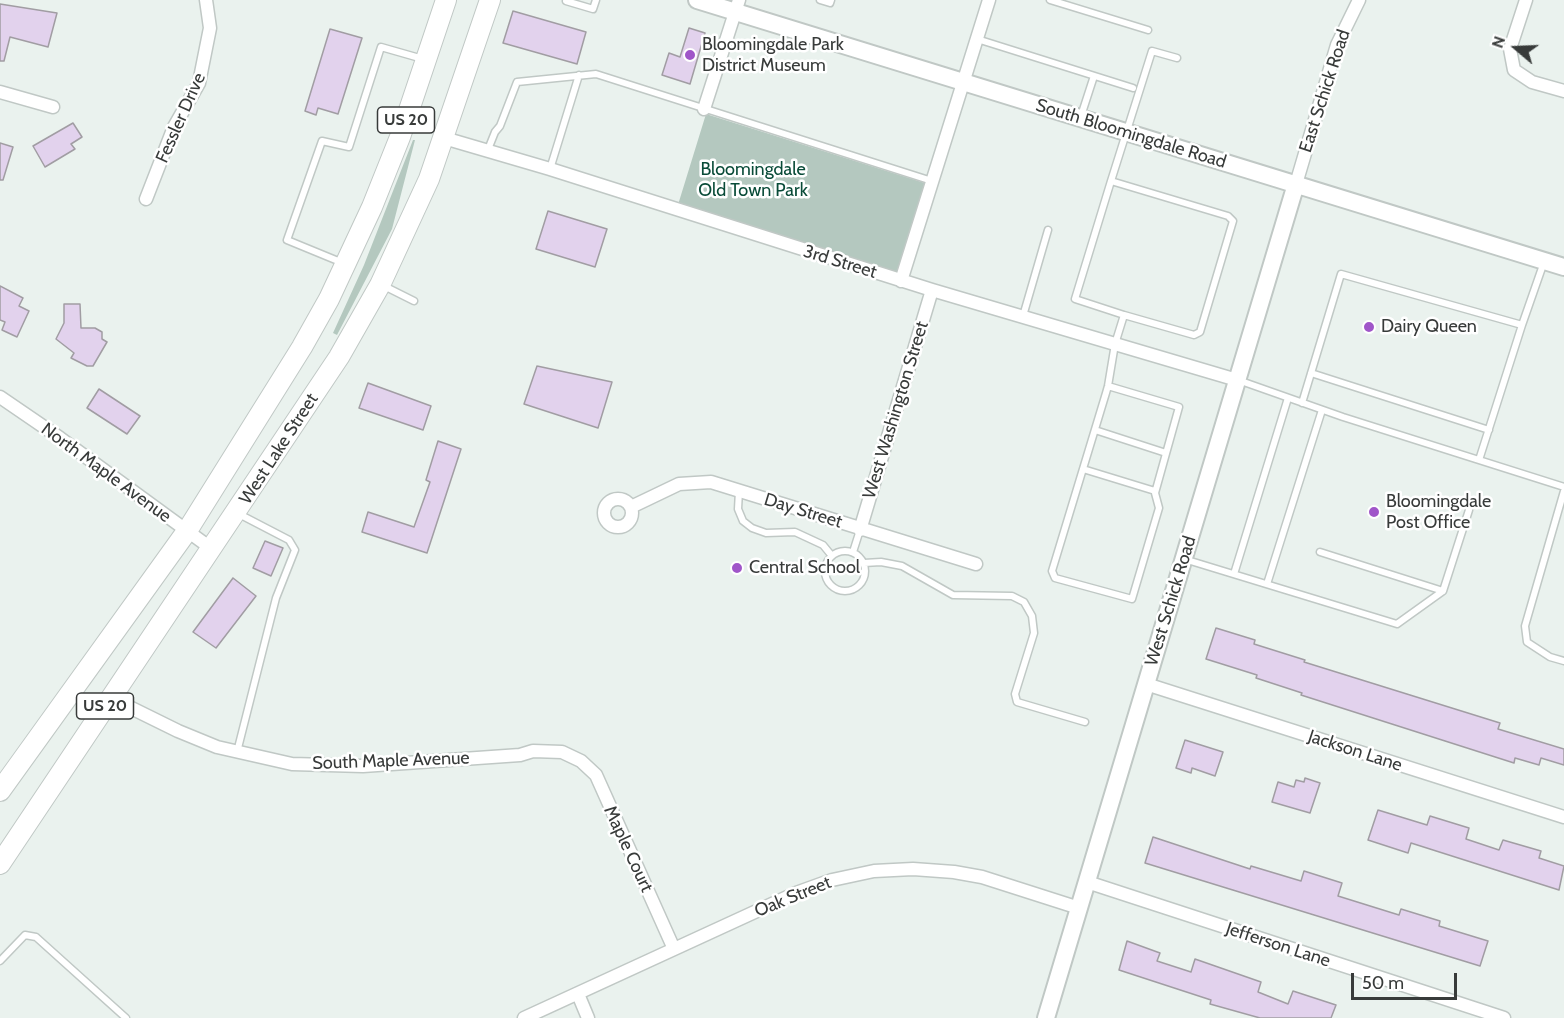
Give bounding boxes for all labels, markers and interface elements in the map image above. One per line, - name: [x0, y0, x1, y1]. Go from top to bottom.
- north arrow: [1486, 18, 1546, 78]
- street label: East Schick Road: [1295, 27, 1355, 155]
- place label: Bloomingdale Park District Museum: [702, 34, 844, 76]
- text: N: [1488, 34, 1509, 50]
- marker: Bloomingdale Park District Museum: [683, 48, 697, 62]
- street label: Fessler Drive: [152, 70, 210, 166]
- street label: South Bloomingdale Road: [1033, 95, 1229, 173]
- road number: US 20: [378, 107, 434, 133]
- park label: Bloomingdale Old Town Park: [698, 159, 808, 201]
- street label: 3rd Street: [801, 241, 879, 283]
- place label: Dairy Queen: [1381, 316, 1477, 338]
- street label: West Washington Street: [859, 319, 933, 501]
- marker: Dairy Queen: [1362, 320, 1376, 334]
- street label: West Lake Street: [235, 389, 323, 509]
- street label: North Maple Avenue: [37, 419, 175, 527]
- street label: Day Street: [761, 489, 845, 533]
- place label: Bloomingdale Post Office: [1386, 491, 1491, 534]
- marker: Bloomingdale Post Office: [1367, 505, 1381, 519]
- street label: West Schick Road: [1141, 533, 1201, 669]
- place label: Central School: [749, 557, 860, 579]
- marker: Central School: [730, 561, 744, 575]
- road number: US 20: [76, 693, 134, 719]
- street label: Jackson Lane: [1305, 726, 1405, 776]
- street label: South Maple Avenue: [312, 747, 470, 775]
- street label: Maple Court: [599, 803, 657, 895]
- street label: Oak Street: [752, 872, 834, 922]
- street label: Jefferson Lane: [1223, 918, 1333, 972]
- scale bar: [1354, 961, 1460, 999]
- text: 50 m: [1362, 972, 1404, 994]

